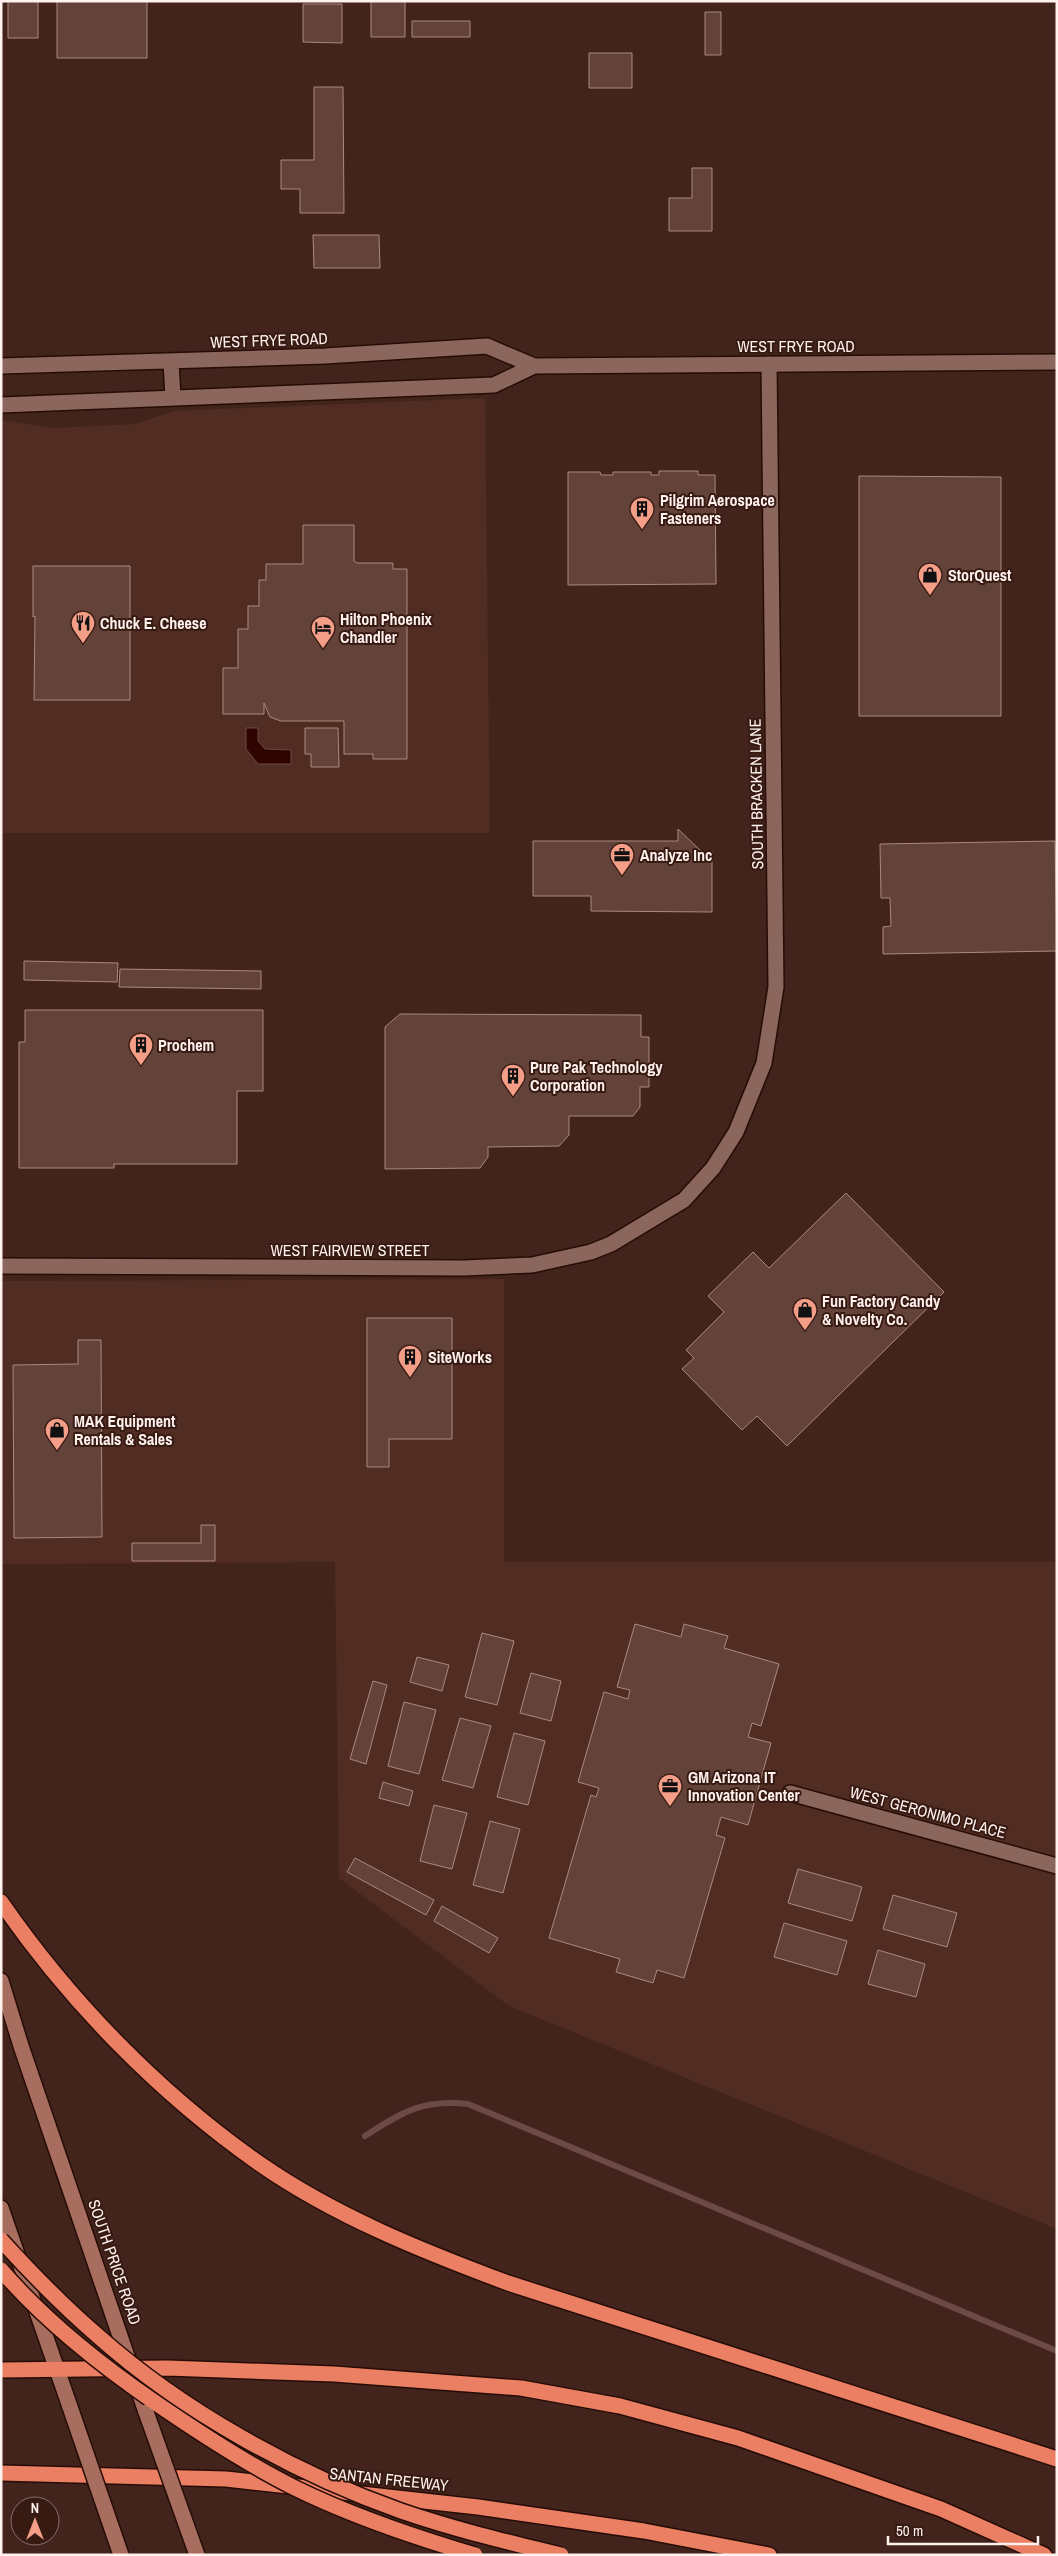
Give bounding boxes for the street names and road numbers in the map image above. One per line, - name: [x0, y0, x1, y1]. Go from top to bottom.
- street label: WEST FRYE ROAD: [210, 327, 328, 353]
- street label: WEST FRYE ROAD: [737, 335, 855, 357]
- street label: SOUTH BRACKEN LANE: [744, 718, 768, 870]
- street label: WEST FAIRVIEW STREET: [270, 1239, 430, 1261]
- street label: WEST GERONIMO PLACE: [847, 1781, 1009, 1843]
- street label: SOUTH PRICE ROAD: [83, 2196, 147, 2328]
- street label: SANTAN FREEWAY: [328, 2462, 450, 2496]

